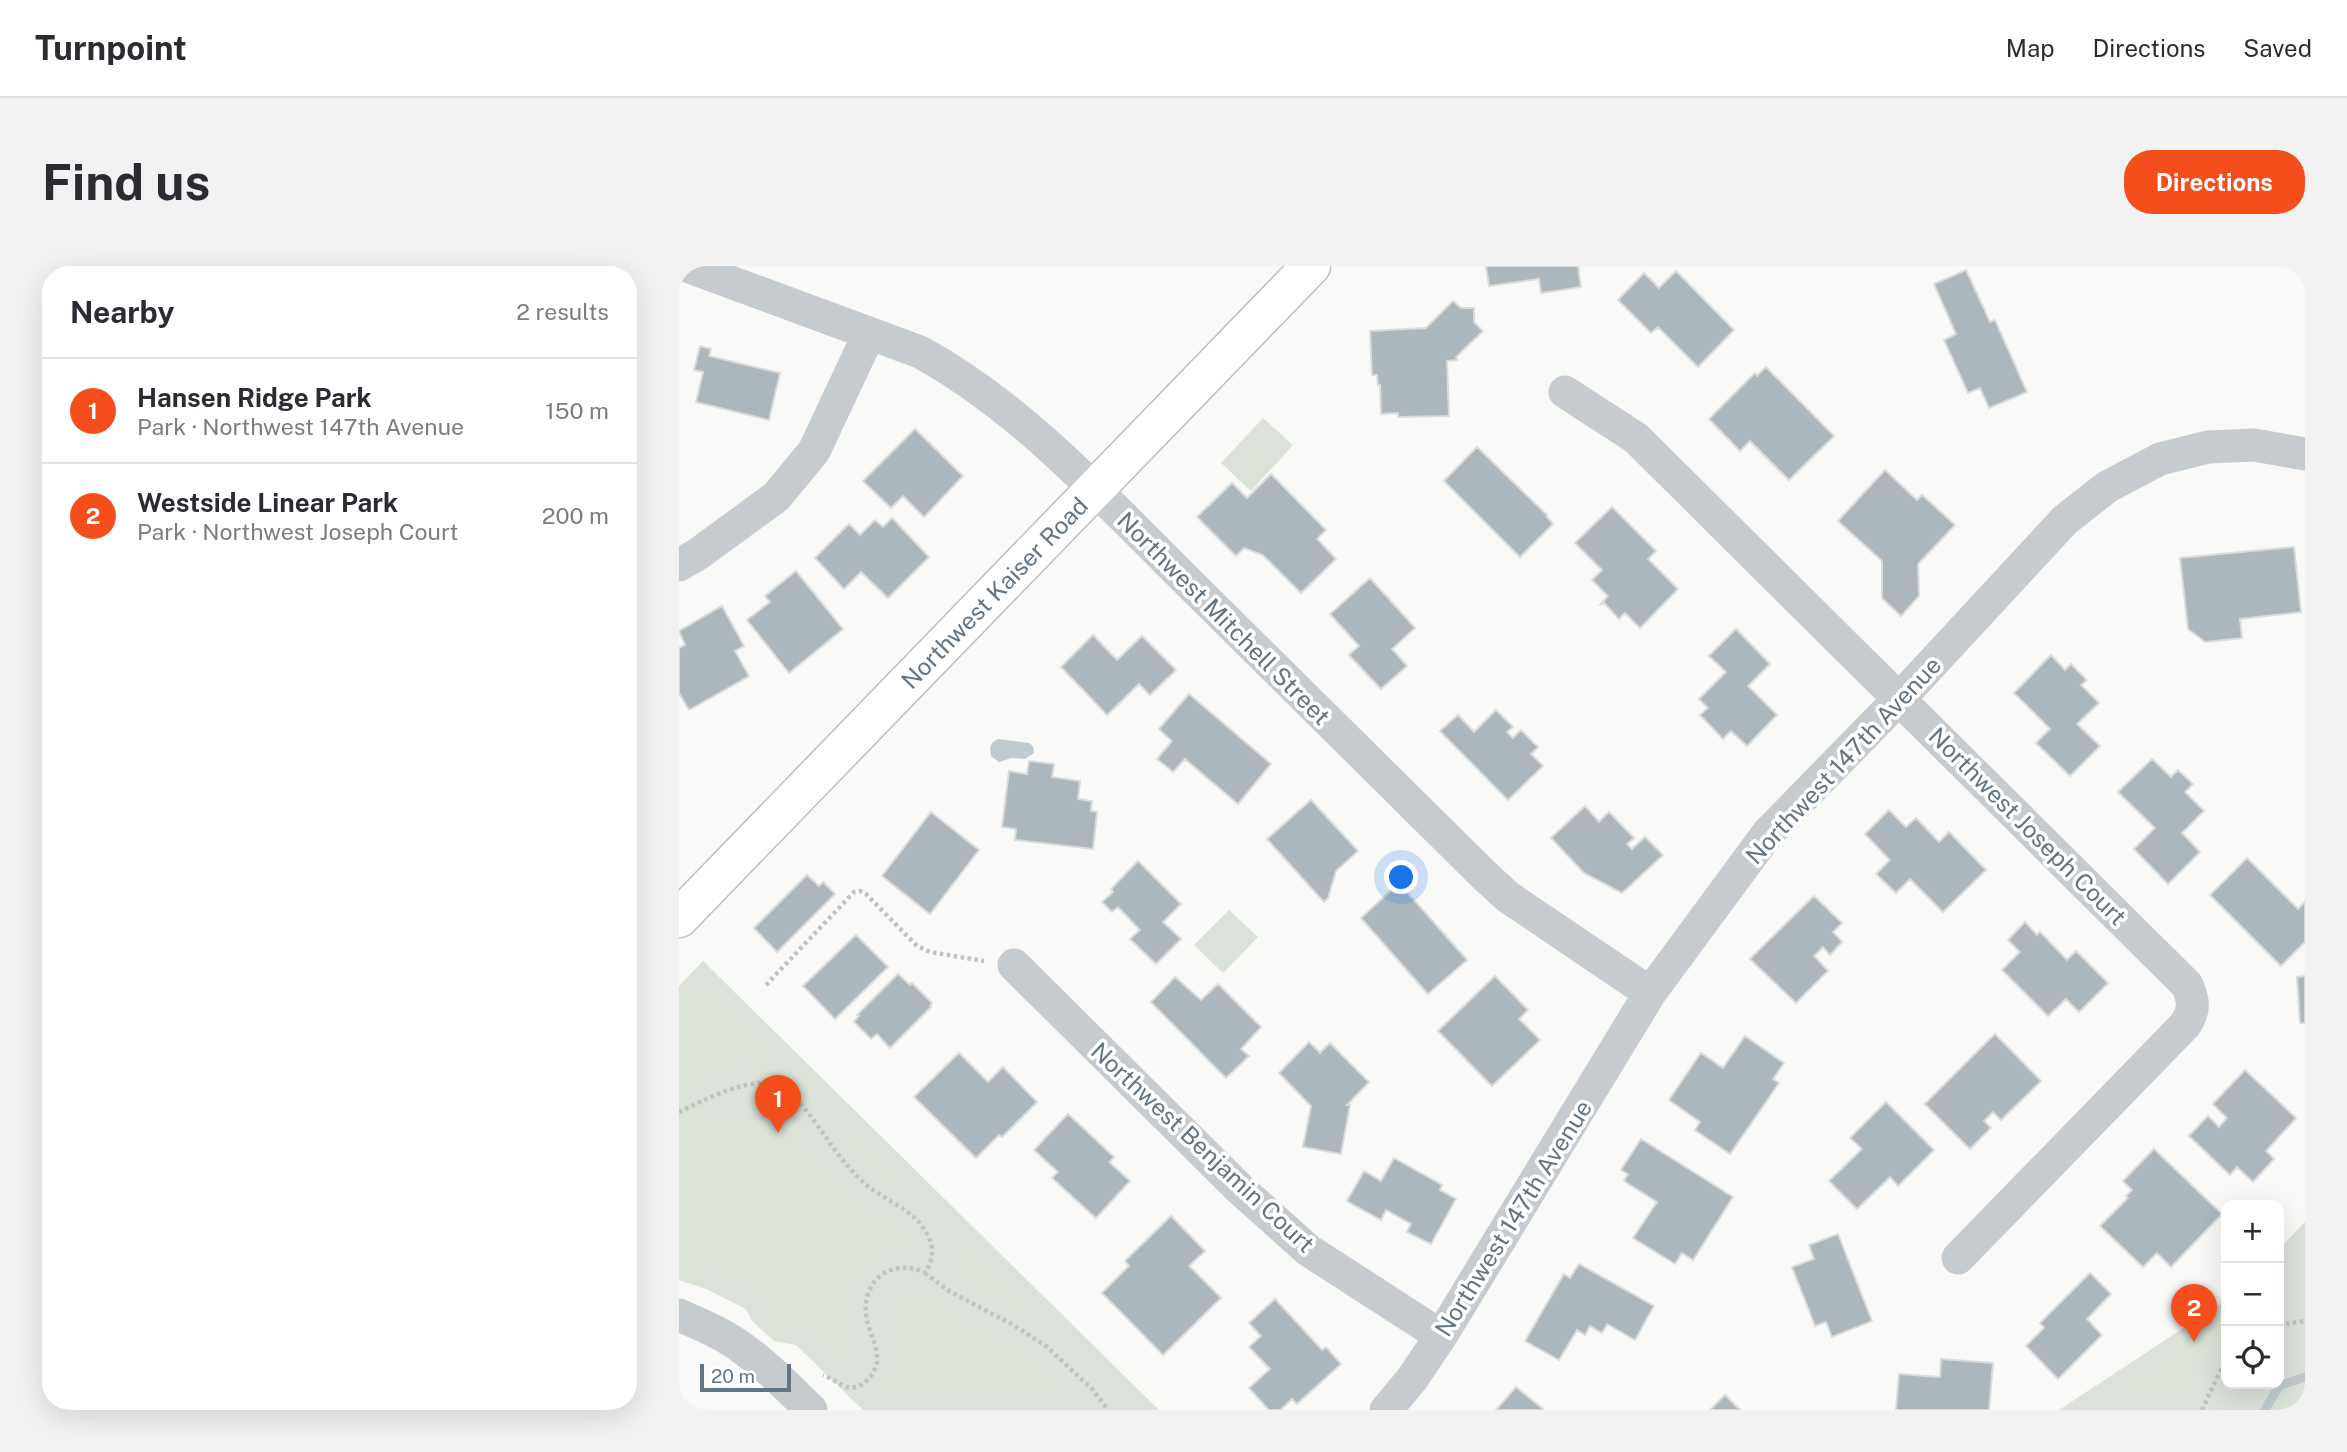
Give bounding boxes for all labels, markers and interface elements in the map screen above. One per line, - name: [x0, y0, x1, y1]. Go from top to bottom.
- text: Turnpoint: [35, 29, 187, 67]
- text: Map: [2006, 34, 2055, 62]
- text: Directions: [2093, 34, 2205, 62]
- text: Saved: [2243, 34, 2312, 62]
- button: Directions: [2124, 150, 2305, 214]
- text: Find us: [42, 153, 210, 211]
- text: Nearby: [70, 294, 174, 330]
- text: 2 results: [516, 298, 609, 325]
- text: Hansen Ridge Park: [137, 382, 372, 413]
- text: 1: [88, 397, 98, 424]
- text: 150 m: [545, 397, 609, 424]
- text: Park · Northwest 147th Avenue: [137, 413, 464, 440]
- text: Westside Linear Park: [137, 487, 398, 518]
- street label: Northwest Kaiser Road: [895, 491, 1093, 694]
- text: 2: [86, 502, 100, 529]
- text: 200 m: [542, 502, 609, 529]
- street label: Northwest Mitchell Street: [1112, 506, 1336, 730]
- text: Park · Northwest Joseph Court: [137, 518, 459, 545]
- street label: Northwest 147th Avenue: [1740, 651, 1946, 869]
- street label: Northwest Joseph Court: [1924, 722, 2132, 930]
- your location: [1384, 860, 1418, 894]
- street label: Northwest Benjamin Court: [1086, 1036, 1320, 1258]
- pin: 1: [755, 1075, 801, 1133]
- street label: Northwest 147th Avenue: [1429, 1095, 1597, 1341]
- map controls: [2221, 1200, 2284, 1389]
- button: +: [2221, 1200, 2284, 1263]
- button: −: [2221, 1263, 2284, 1326]
- pin: 2: [2171, 1284, 2217, 1342]
- button: locate: [2221, 1326, 2284, 1389]
- scale bar: [700, 1361, 791, 1393]
- text: 20 m: [711, 1365, 755, 1387]

